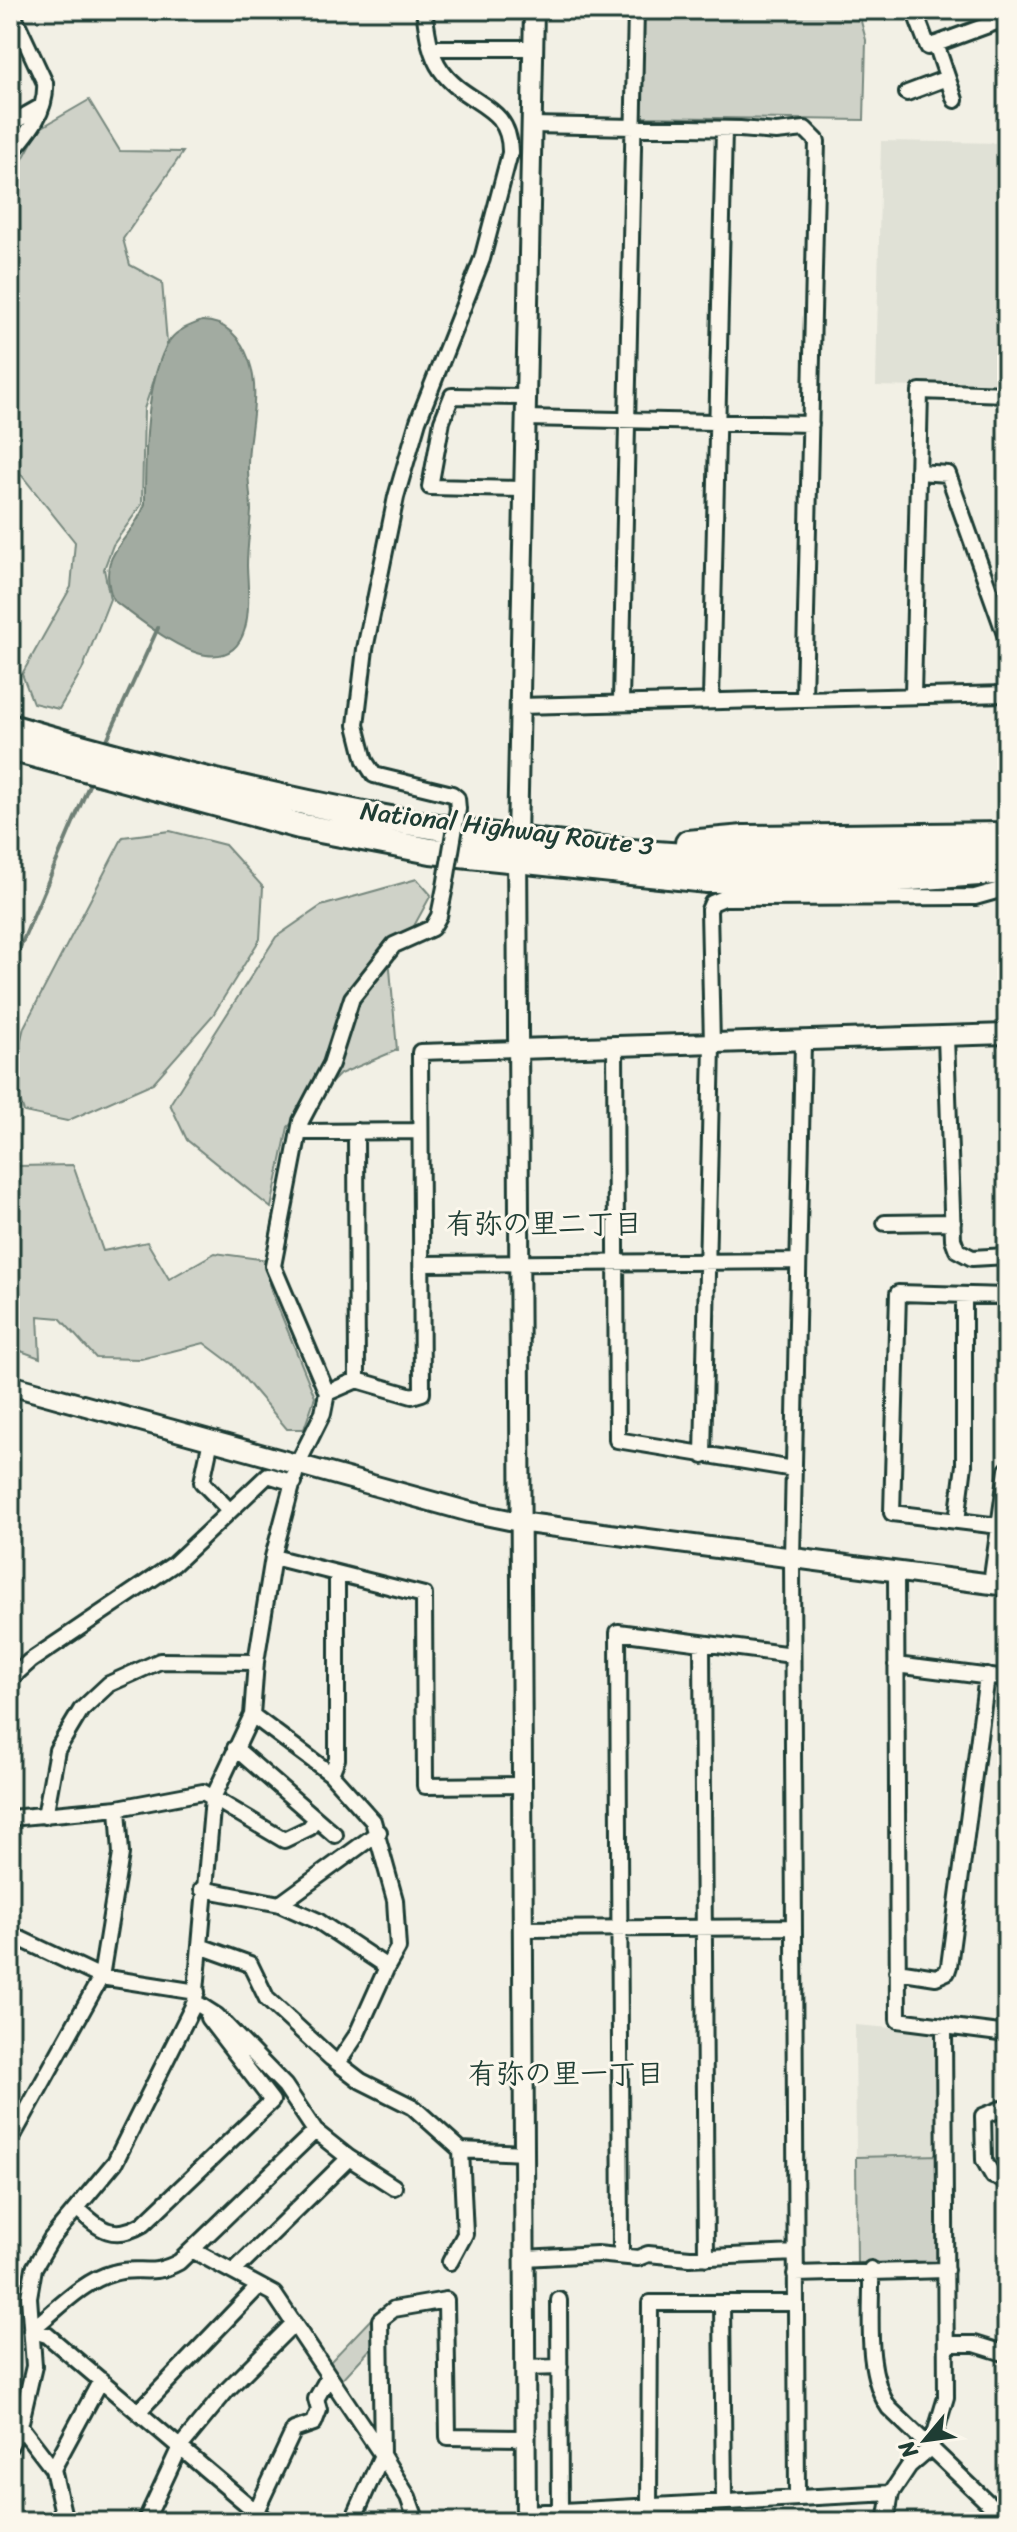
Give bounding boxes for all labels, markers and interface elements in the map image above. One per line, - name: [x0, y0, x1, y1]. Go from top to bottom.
- street label: National Highway Route 3: [358, 787, 656, 869]
- district label: 有弥の里二丁目: [446, 1199, 642, 1248]
- district label: 有弥の里一丁目: [468, 2049, 664, 2098]
- north arrow: [885, 2400, 965, 2480]
- text: N: [887, 2433, 929, 2466]

